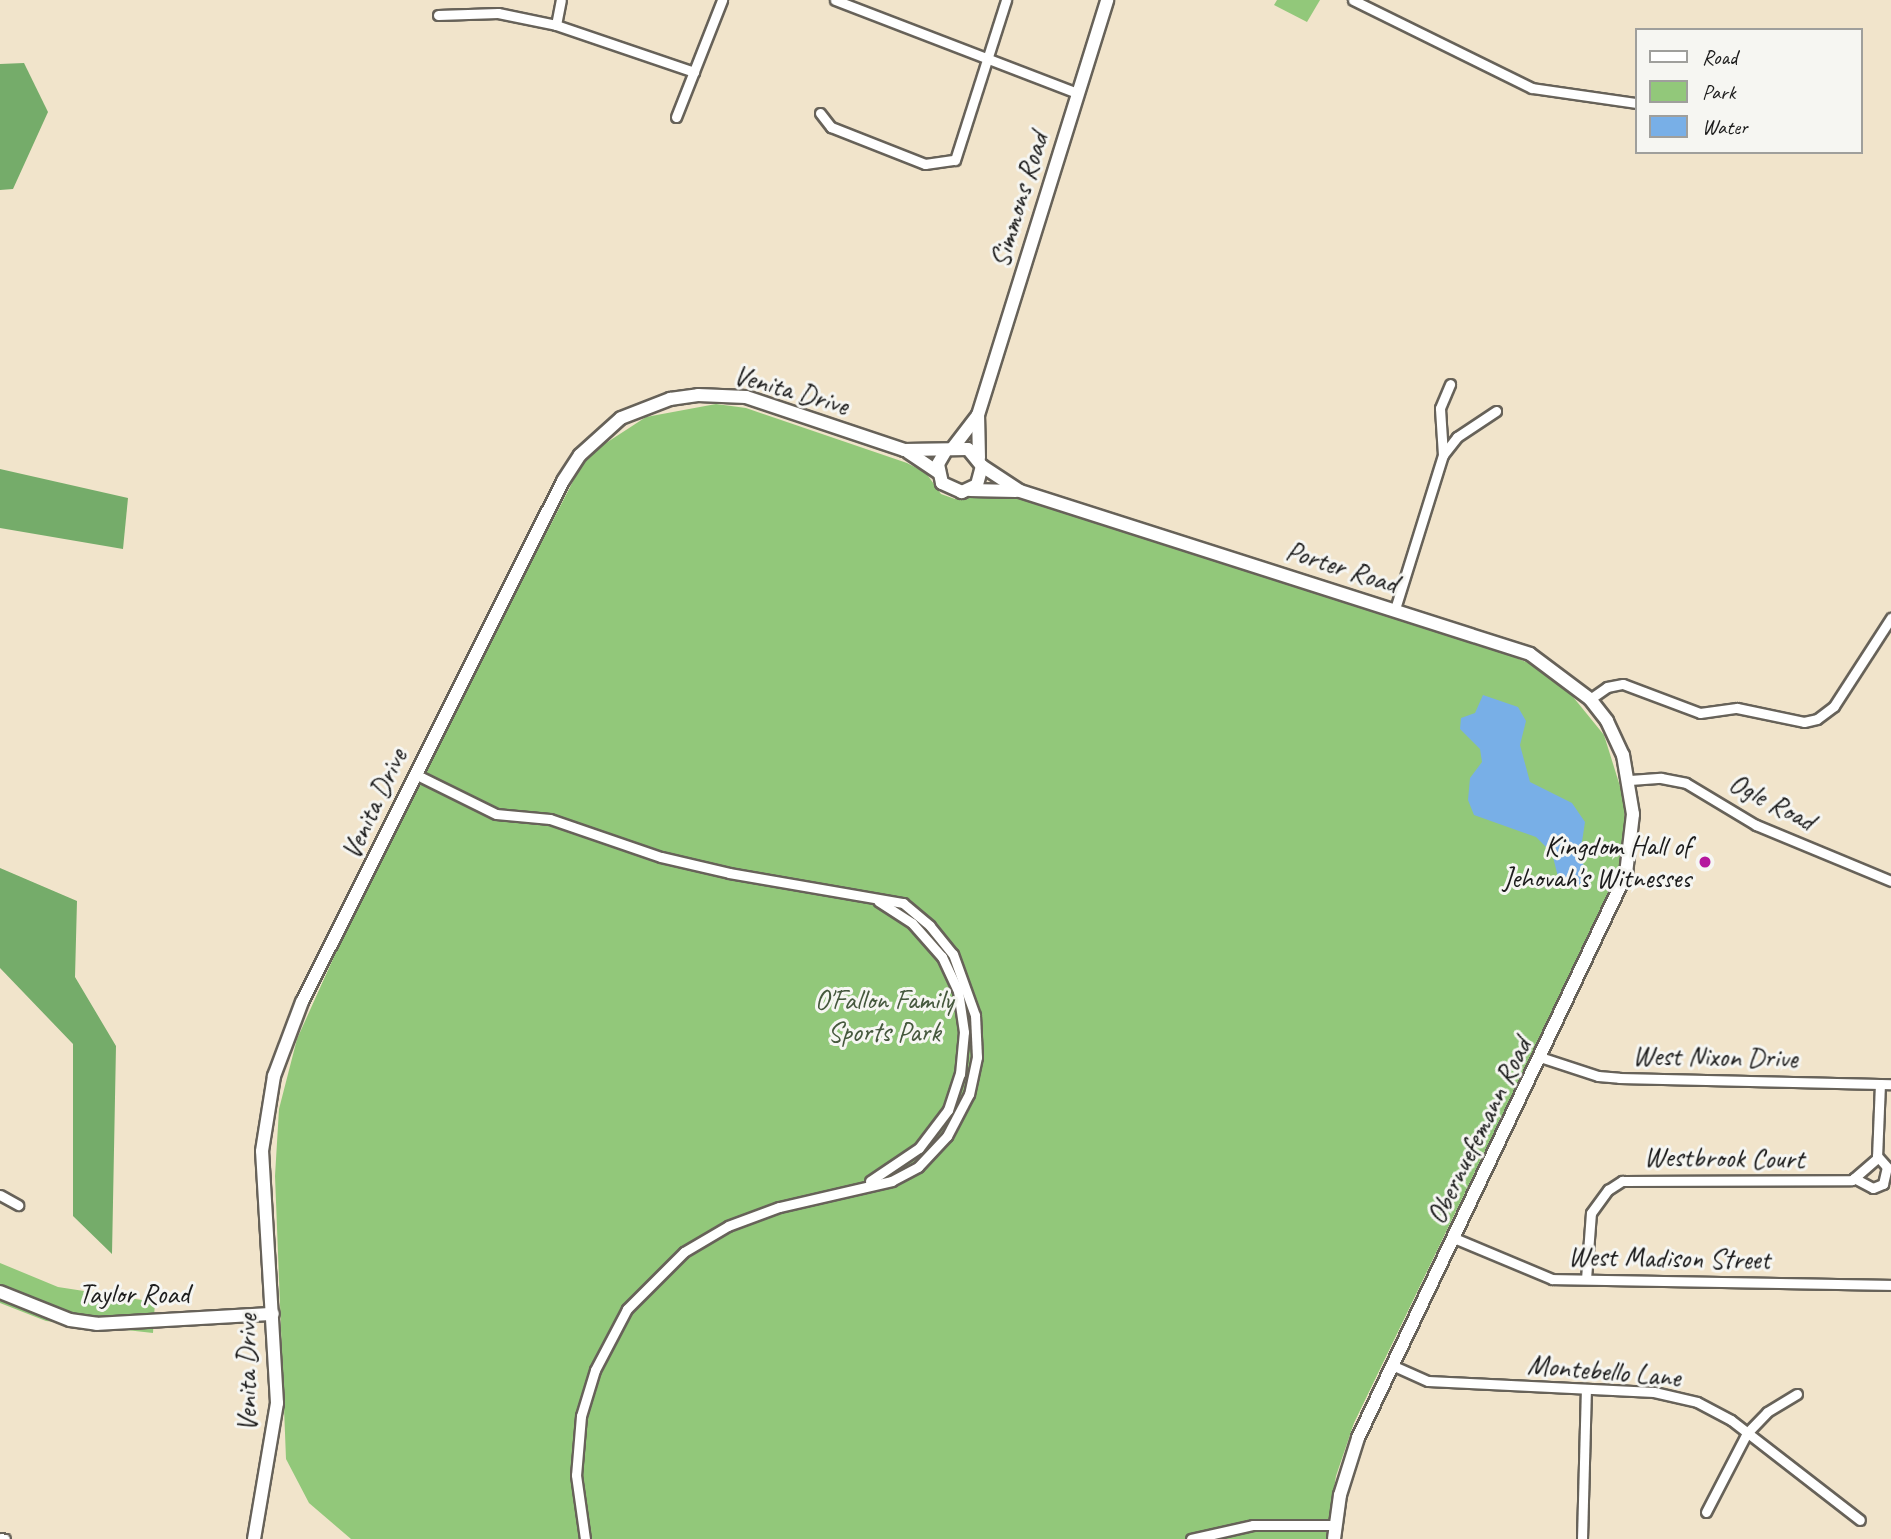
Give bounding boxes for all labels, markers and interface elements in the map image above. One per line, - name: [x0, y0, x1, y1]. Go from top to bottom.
- legend: [1636, 28, 1863, 154]
- text: Road: [1702, 44, 1737, 70]
- text: Park: [1702, 79, 1735, 105]
- text: Water: [1702, 114, 1748, 140]
- street label: Simmons Road: [983, 129, 1055, 271]
- street label: Venita Drive: [730, 358, 852, 422]
- street label: Porter Road: [1282, 533, 1402, 601]
- street label: Venita Drive: [334, 744, 414, 864]
- street label: Ogle Road: [1723, 766, 1821, 838]
- place label: Kingdom Hall of Jehovah's Witnesses: [1503, 829, 1691, 895]
- marker: Kingdom Hall of Jehovah's Witnesses: [1697, 854, 1713, 870]
- park label: O'Fallon Family Sports Park: [814, 983, 954, 1049]
- street label: Obernuefemann Road: [1420, 1033, 1538, 1229]
- street label: West Nixon Drive: [1631, 1039, 1799, 1075]
- street label: Westbrook Court: [1644, 1140, 1804, 1176]
- street label: West Madison Street: [1567, 1239, 1771, 1277]
- street label: Taylor Road: [79, 1277, 189, 1311]
- street label: Venita Drive: [230, 1314, 264, 1432]
- street label: Montebello Lane: [1526, 1348, 1682, 1394]

